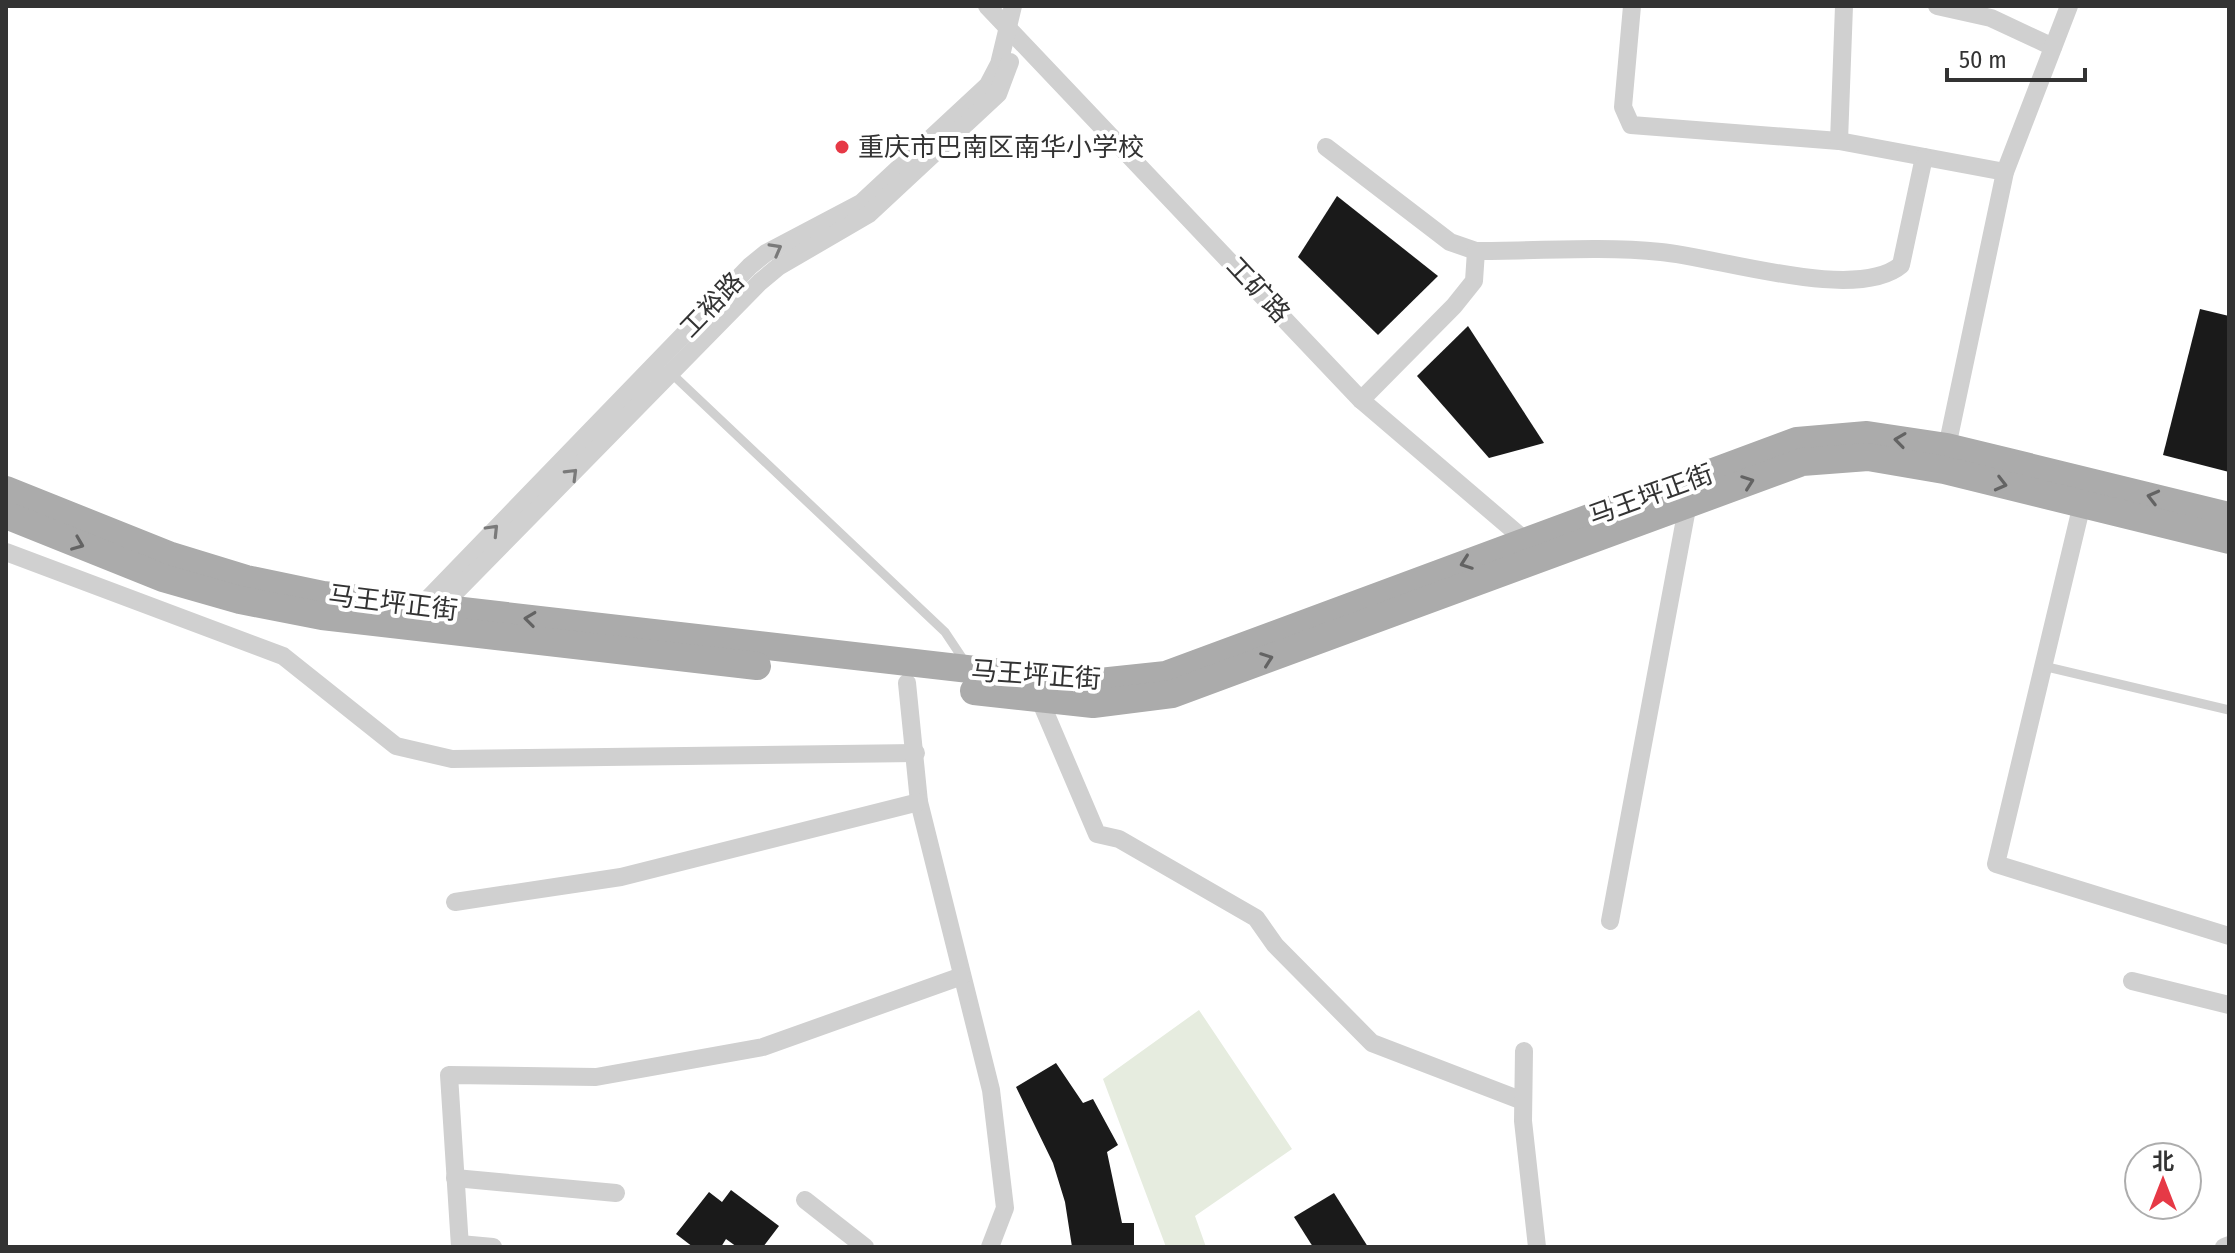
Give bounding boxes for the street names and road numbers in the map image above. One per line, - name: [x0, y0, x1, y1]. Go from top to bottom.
- street label: 工矿路: [1220, 251, 1296, 329]
- street label: 工裕路: [674, 266, 750, 344]
- street label: 马王坪正街: [1585, 458, 1717, 532]
- street label: 马王坪正街: [327, 580, 459, 626]
- street label: 马王坪正街: [970, 655, 1102, 695]

